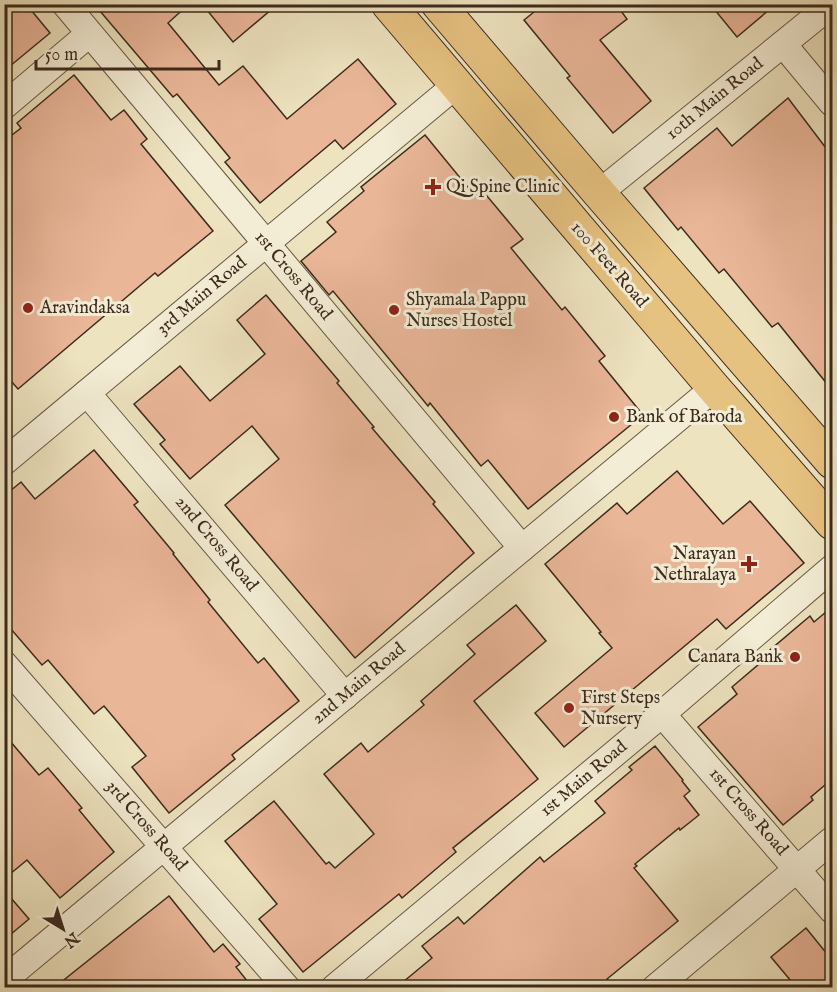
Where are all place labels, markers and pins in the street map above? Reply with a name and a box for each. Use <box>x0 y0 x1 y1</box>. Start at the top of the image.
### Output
place label: Qi Spine Clinic <box>446 176 560 199</box>
marker: Qi Spine Clinic <box>424 178 442 196</box>
place label: Shyamala Pappu Nurses Hostel <box>406 289 526 333</box>
place label: Aravindaksa <box>39 297 130 320</box>
marker: Aravindaksa <box>21 301 35 315</box>
marker: Shyamala Pappu Nurses Hostel <box>387 303 401 317</box>
place label: Bank of Baroda <box>626 406 743 429</box>
marker: Bank of Baroda <box>607 410 621 424</box>
place label: Narayan Nethralaya <box>653 543 736 587</box>
marker: Narayan Nethralaya <box>740 555 758 573</box>
place label: Canara Bank <box>688 646 783 669</box>
marker: Canara Bank <box>788 650 802 664</box>
place label: First Steps Nursery <box>581 687 660 731</box>
marker: First Steps Nursery <box>562 701 576 715</box>

